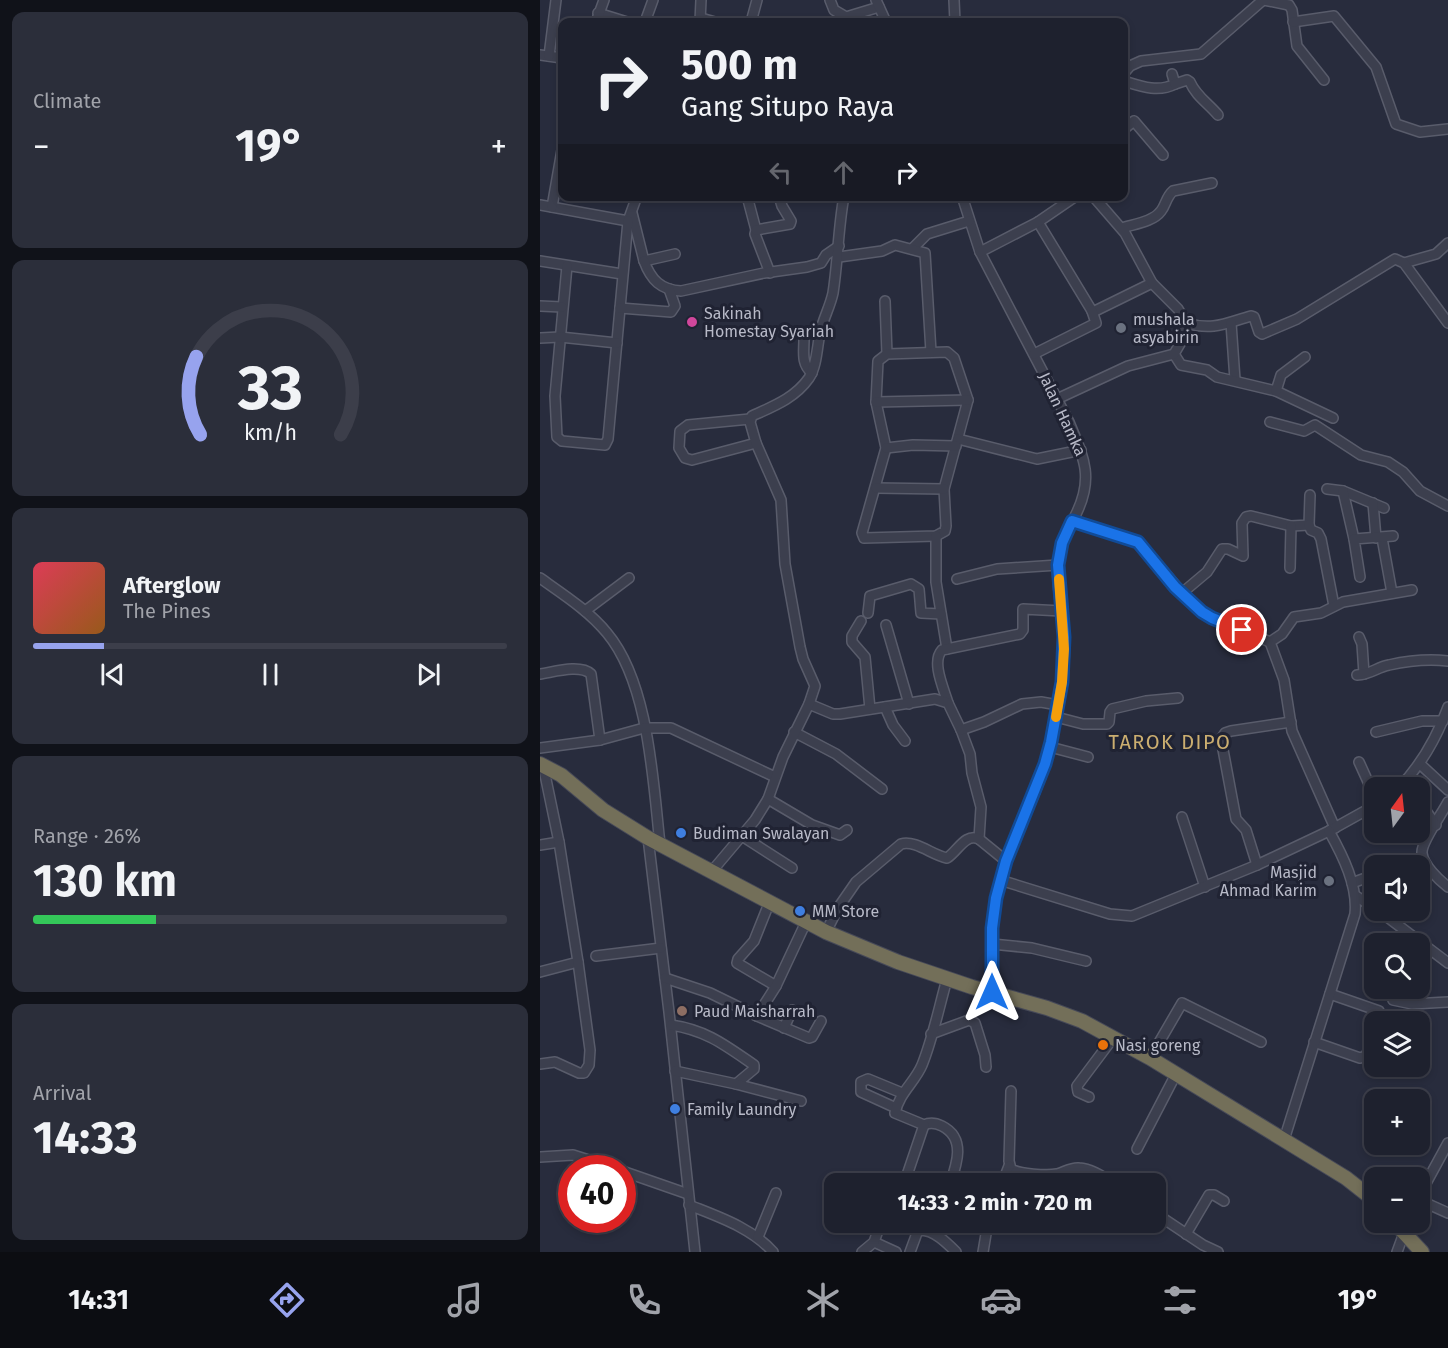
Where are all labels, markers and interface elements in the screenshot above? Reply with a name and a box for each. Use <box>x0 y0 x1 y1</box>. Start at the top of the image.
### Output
text: 500 m <box>681 40 798 90</box>
icon: right <box>582 42 660 120</box>
text: Climate <box>33 89 101 113</box>
text: Gang Situpo Raya <box>681 91 894 123</box>
text: 19° <box>235 119 305 173</box>
text: − <box>33 127 50 167</box>
text: + <box>491 127 507 167</box>
icon: left <box>764 156 797 189</box>
icon: ahead <box>827 156 860 189</box>
icon: right <box>890 156 923 189</box>
place label: Sakinah Homestay Syariah <box>704 304 834 341</box>
place label: mushala asyabirin <box>1133 310 1199 347</box>
marker: Sakinah Homestay Syariah <box>685 315 699 329</box>
marker: mushala asyabirin <box>1114 321 1128 335</box>
text: 33 <box>237 351 302 426</box>
street label: Jalan Hamka <box>1035 369 1090 459</box>
text: km/h <box>243 420 297 446</box>
text: Afterglow <box>123 572 220 599</box>
text: The Pines <box>123 599 210 623</box>
pin <box>1216 604 1267 655</box>
icon: arrive <box>1225 613 1258 646</box>
icon: previous <box>96 658 129 691</box>
icon: pause <box>254 658 287 691</box>
icon: next <box>412 658 445 691</box>
district label: TAROK DIPO <box>1109 730 1231 754</box>
north arrow <box>1364 777 1430 843</box>
map controls <box>1364 777 1430 1233</box>
text: Range · 26% <box>33 824 141 848</box>
place label: Budiman Swalayan <box>693 824 829 843</box>
marker: Budiman Swalayan <box>674 826 688 840</box>
text: 130 km <box>33 854 177 908</box>
button: sound <box>1364 855 1430 921</box>
place label: Masjid Ahmad Karim <box>1220 863 1317 900</box>
marker: Masjid Ahmad Karim <box>1322 874 1336 888</box>
place label: MM Store <box>812 902 879 921</box>
marker: MM Store <box>793 904 807 918</box>
button: search <box>1364 933 1430 999</box>
position arrow <box>960 960 1024 1024</box>
place label: Paud Maisharrah <box>694 1002 815 1021</box>
marker: Paud Maisharrah <box>675 1004 689 1018</box>
button: layers <box>1364 1011 1430 1077</box>
place label: Nasi goreng <box>1115 1036 1201 1055</box>
marker: Nasi goreng <box>1096 1038 1110 1052</box>
text: Arrival <box>33 1081 92 1105</box>
button: + <box>1364 1089 1430 1155</box>
place label: Family Laundry <box>687 1100 796 1119</box>
marker: Family Laundry <box>668 1102 682 1116</box>
text: 14:33 <box>33 1111 138 1165</box>
speed limit sign: 40 <box>558 1155 636 1233</box>
button: − <box>1364 1167 1430 1233</box>
text: 14:33 · 2 min · 720 m <box>898 1189 1092 1216</box>
icon: directions <box>266 1279 308 1321</box>
icon: music <box>444 1279 486 1321</box>
icon: phone <box>623 1279 665 1321</box>
icon: climate <box>802 1279 844 1321</box>
icon: car <box>980 1279 1022 1321</box>
icon: filters <box>1159 1279 1201 1321</box>
text: 14:31 <box>68 1284 129 1316</box>
text: 19° <box>1338 1284 1380 1316</box>

